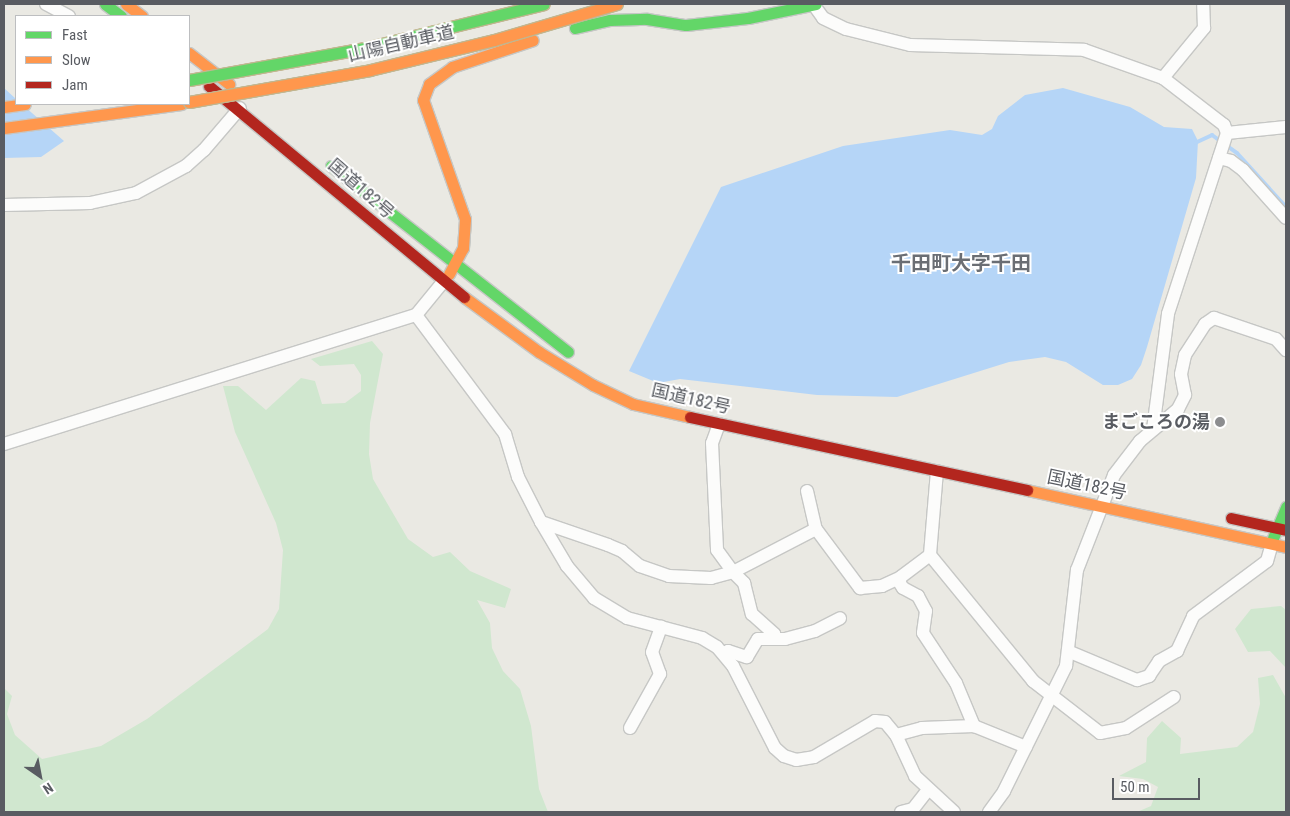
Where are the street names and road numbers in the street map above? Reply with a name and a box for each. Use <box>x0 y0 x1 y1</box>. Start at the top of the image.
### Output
street label: 山陽自動車道 <box>346 21 456 67</box>
street label: 国道182号 <box>323 154 399 224</box>
street label: 国道182号 <box>649 379 733 419</box>
street label: 国道182号 <box>1045 466 1129 504</box>

